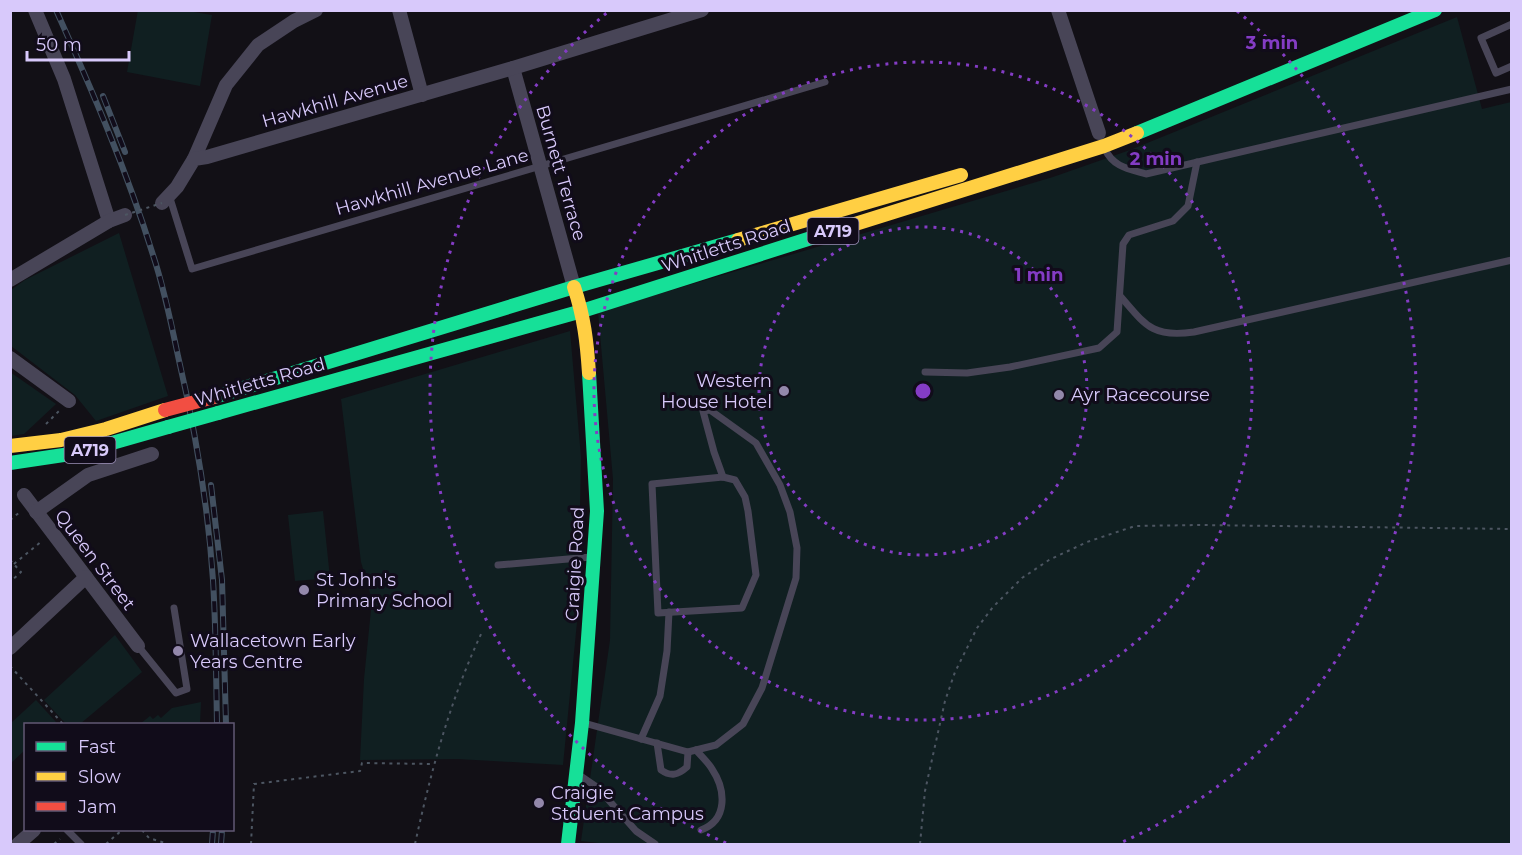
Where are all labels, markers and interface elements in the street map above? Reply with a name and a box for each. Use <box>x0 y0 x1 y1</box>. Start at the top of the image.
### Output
scale bar <box>27 24 129 62</box>
text: 3 min <box>1245 32 1298 54</box>
text: 50 m <box>36 34 82 56</box>
street label: Hawkhill Avenue <box>259 70 411 132</box>
street label: Burnett Terrace <box>531 103 591 243</box>
street label: Hawkhill Avenue Lane <box>333 144 531 220</box>
text: 2 min <box>1130 148 1182 170</box>
street label: Whitletts Road <box>659 215 793 277</box>
road number: A719 <box>808 218 858 244</box>
text: 1 min <box>1015 264 1063 286</box>
street label: Whitletts Road <box>192 353 328 411</box>
place label: Western House Hotel <box>661 370 772 413</box>
centre of rings <box>913 381 933 401</box>
marker: Western House Hotel <box>777 384 791 398</box>
place label: Ayr Racecourse <box>1071 384 1210 406</box>
marker: Ayr Racecourse <box>1052 388 1066 402</box>
road number: A719 <box>64 437 116 463</box>
street label: Queen Street <box>50 505 140 615</box>
street label: Craigie Road <box>561 506 589 622</box>
place label: St John's Primary School <box>316 569 452 612</box>
marker: St John's Primary School <box>297 583 311 597</box>
place label: Wallacetown Early Years Centre <box>190 630 356 673</box>
marker: Wallacetown Early Years Centre <box>171 644 185 658</box>
legend <box>24 723 234 831</box>
text: Fast <box>78 736 116 758</box>
text: Slow <box>78 766 121 788</box>
place label: Craigie Stduent Campus <box>551 782 704 825</box>
text: Jam <box>77 796 117 818</box>
marker: Craigie Stduent Campus <box>532 796 546 810</box>

